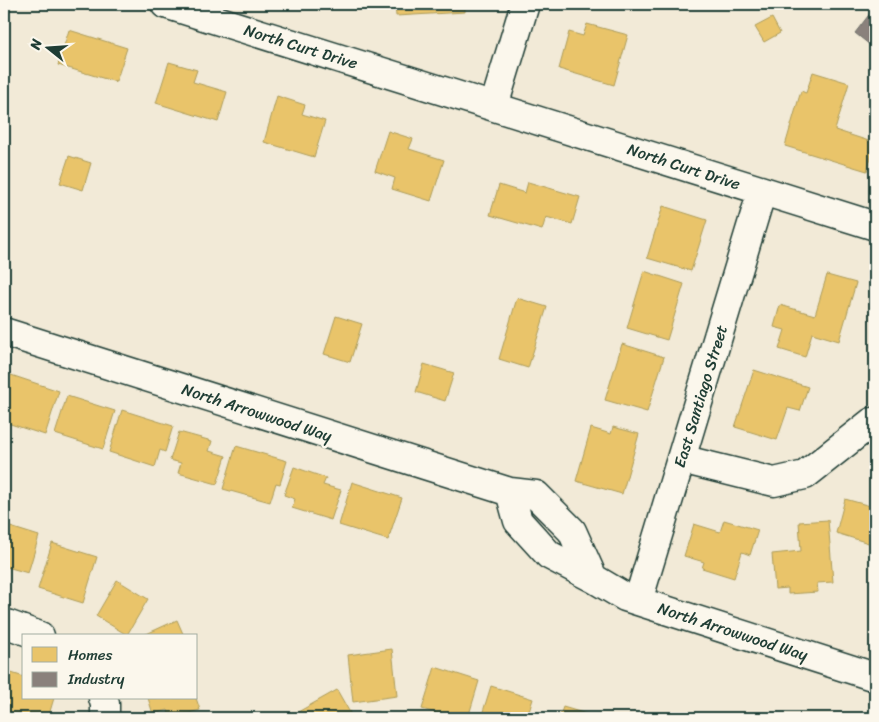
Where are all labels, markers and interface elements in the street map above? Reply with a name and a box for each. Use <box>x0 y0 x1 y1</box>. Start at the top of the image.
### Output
street label: North Curt Drive <box>240 15 361 78</box>
north arrow <box>22 22 72 72</box>
text: N <box>22 36 50 54</box>
street label: North Curt Drive <box>623 134 744 198</box>
street label: East Santiago Street <box>665 321 736 471</box>
street label: North Arrowwood Way <box>178 375 336 451</box>
street label: North Arrowwood Way <box>654 594 812 670</box>
legend <box>22 634 198 700</box>
text: Homes <box>68 642 112 668</box>
text: Industry <box>67 666 125 692</box>

